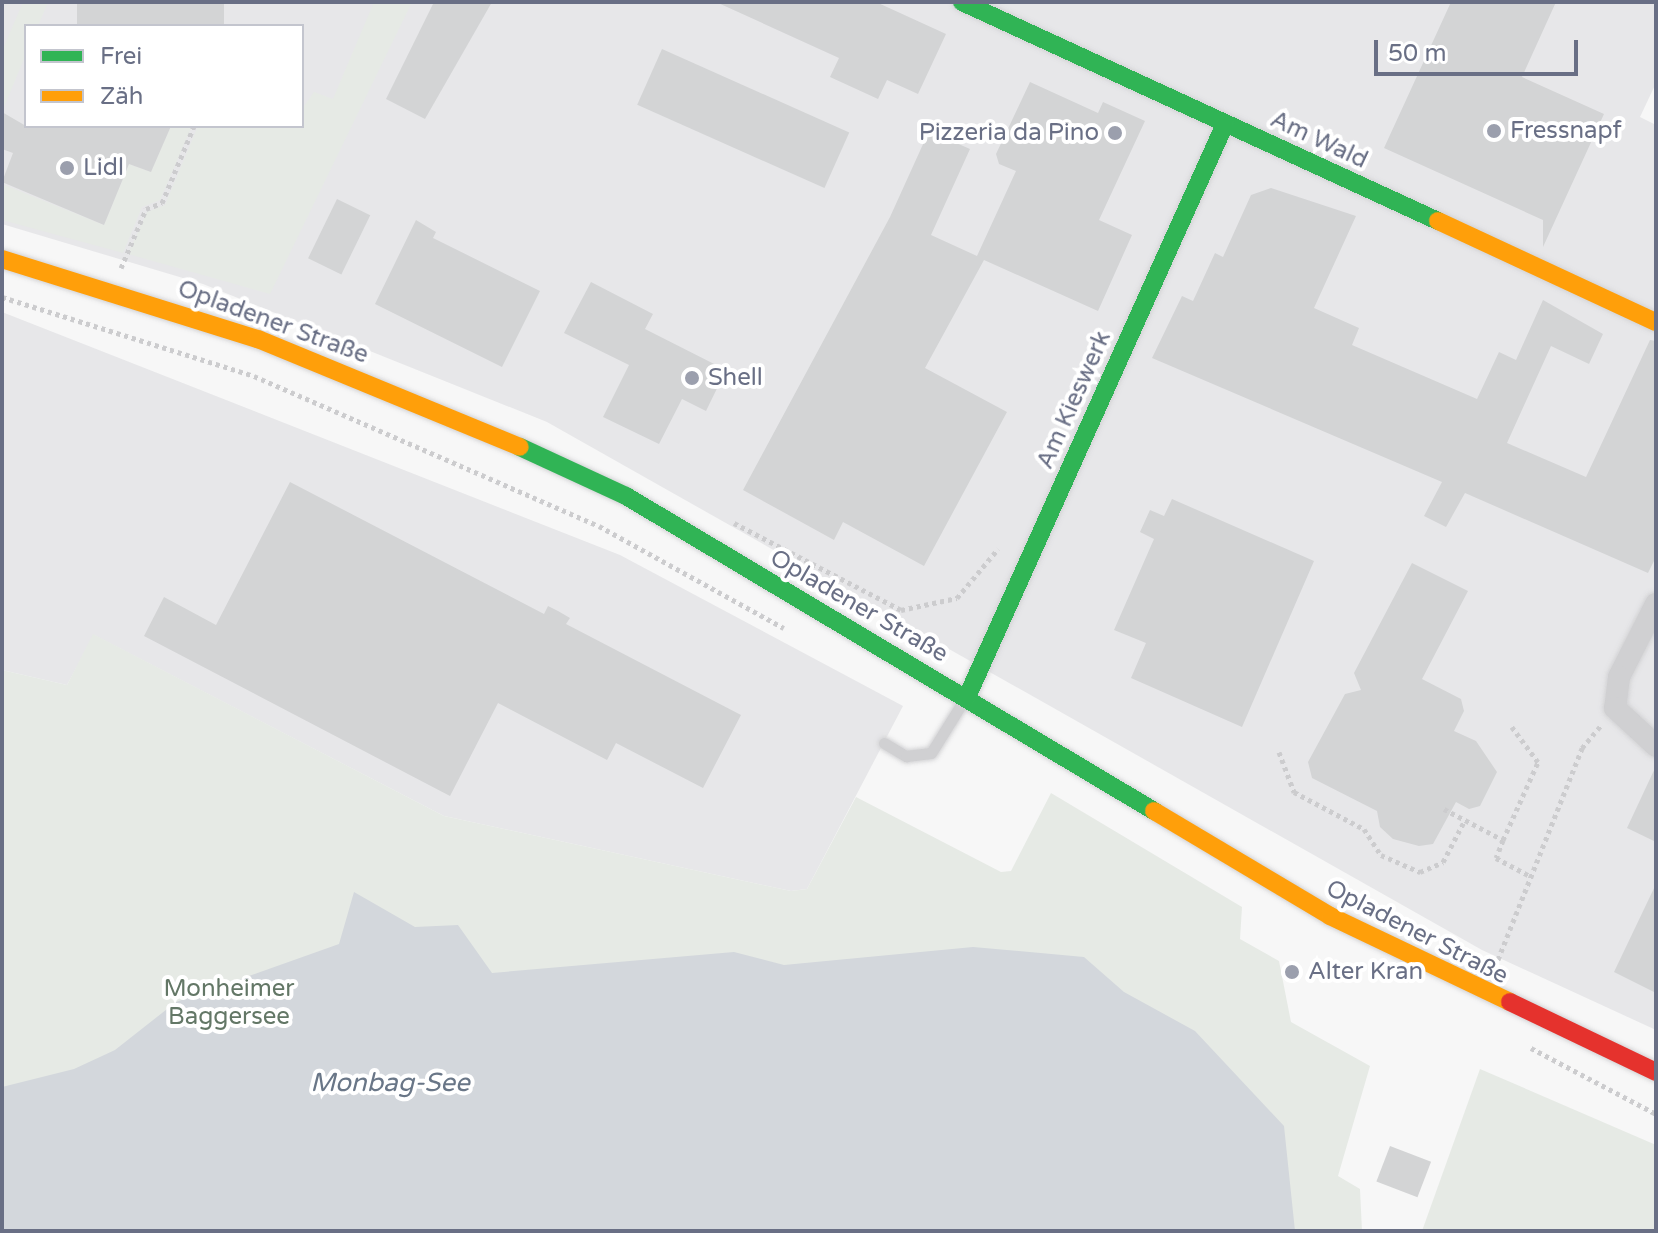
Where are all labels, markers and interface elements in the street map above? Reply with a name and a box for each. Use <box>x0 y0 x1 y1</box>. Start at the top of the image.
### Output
legend <box>24 24 304 128</box>
scale bar <box>1378 24 1582 74</box>
text: 50 m <box>1388 39 1446 68</box>
text: Frei <box>100 42 142 71</box>
text: Zäh <box>100 82 143 111</box>
street label: Am Wald <box>1266 105 1372 175</box>
place label: Fressnapf <box>1510 117 1622 145</box>
place label: Pizzeria da Pino <box>919 119 1099 147</box>
marker: Fressnapf <box>1485 122 1503 140</box>
marker: Pizzeria da Pino <box>1106 124 1124 142</box>
place label: Lidl <box>83 154 124 182</box>
marker: Lidl <box>58 159 76 177</box>
street label: Opladener Straße <box>174 274 372 370</box>
street label: Am Kieswerk <box>1031 327 1117 473</box>
place label: Shell <box>708 364 763 392</box>
marker: Shell <box>683 369 701 387</box>
street label: Opladener Straße <box>765 543 953 669</box>
street label: Opladener Straße <box>1321 874 1513 990</box>
place label: Alter Kran <box>1308 958 1423 986</box>
marker: Alter Kran <box>1283 963 1301 981</box>
park label: Monheimer Baggersee <box>163 975 295 1031</box>
water label: Monbag-See <box>310 1067 470 1099</box>

